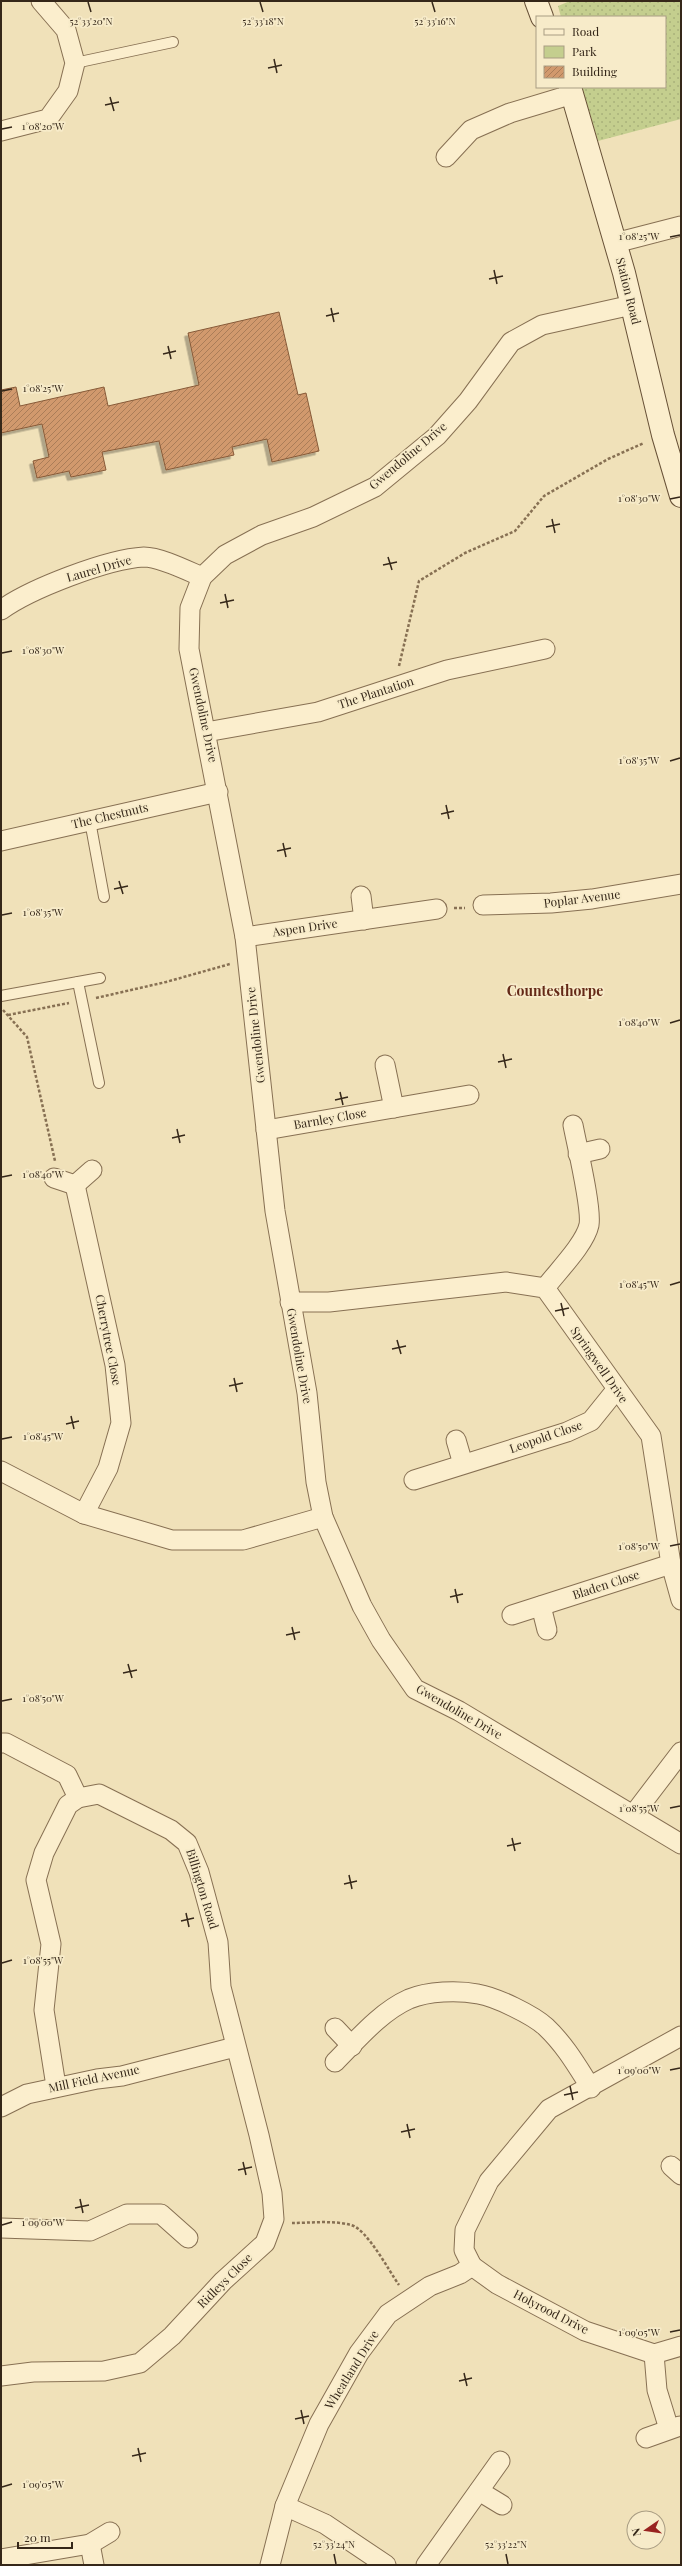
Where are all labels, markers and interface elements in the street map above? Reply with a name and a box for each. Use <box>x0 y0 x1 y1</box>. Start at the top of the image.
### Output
text: 52°33'20"N <box>69 14 113 28</box>
text: 52°33'18"N <box>242 14 284 28</box>
text: 52°33'16"N <box>414 14 456 28</box>
legend <box>536 16 666 88</box>
text: Road <box>572 23 599 39</box>
text: Park <box>572 43 597 59</box>
text: Building <box>572 63 618 79</box>
text: 1°08'20"W <box>22 119 65 133</box>
text: 1°08'25"W <box>619 229 660 243</box>
street label: Station Road <box>613 256 645 326</box>
text: 1°08'25"W <box>23 381 64 395</box>
street label: Gwendoline Drive <box>365 418 450 492</box>
text: 1°08'30"W <box>618 491 661 505</box>
street label: Laurel Drive <box>64 551 133 585</box>
text: 1°08'30"W <box>22 643 65 657</box>
street label: Gwendoline Drive <box>186 666 222 764</box>
street label: The Plantation <box>336 672 416 712</box>
text: 1°08'35"W <box>619 753 660 767</box>
street label: The Chestnuts <box>70 798 150 832</box>
street label: Poplar Avenue <box>543 885 621 911</box>
text: 1°08'35"W <box>23 905 64 919</box>
street label: Aspen Drive <box>270 915 338 940</box>
district label: Countesthorpe <box>507 981 603 1000</box>
street label: Gwendoline Drive <box>242 986 268 1084</box>
text: 1°08'40"W <box>618 1015 661 1029</box>
street label: Barnley Close <box>292 1104 367 1132</box>
text: 1°08'40"W <box>22 1167 65 1181</box>
text: 1°08'45"W <box>619 1277 660 1291</box>
street label: Cherrytree Close <box>92 1293 126 1387</box>
street label: Gwendoline Drive <box>284 1307 316 1405</box>
street label: Springwell Drive <box>567 1323 632 1406</box>
street label: Leopold Close <box>507 1416 584 1456</box>
text: 1°08'45"W <box>23 1429 64 1443</box>
text: 1°08'50"W <box>618 1539 661 1553</box>
street label: Bladen Close <box>570 1566 641 1602</box>
street label: Gwendoline Drive <box>414 1680 505 1742</box>
text: 1°08'50"W <box>22 1691 65 1705</box>
text: 1°08'55"W <box>619 1801 660 1815</box>
street label: Billington Road <box>183 1847 223 1931</box>
text: 1°08'55"W <box>23 1953 64 1967</box>
street label: Mill Field Avenue <box>47 2061 141 2095</box>
text: 1°09'00"W <box>617 2063 661 2077</box>
text: 1°09'00"W <box>21 2215 65 2229</box>
street label: Ridleys Close <box>193 2249 255 2311</box>
street label: Holyrood Drive <box>511 2285 592 2337</box>
text: 1°09'05"W <box>618 2325 661 2339</box>
street label: Wheatland Drive <box>320 2327 382 2413</box>
text: 1°09'05"W <box>22 2477 65 2491</box>
north arrow <box>626 2510 666 2550</box>
scale bar <box>18 2524 72 2550</box>
text: N <box>628 2527 644 2538</box>
text: 20 m <box>24 2529 51 2545</box>
text: 52°33'24"N <box>313 2537 355 2551</box>
text: 52°33'22"N <box>485 2537 527 2551</box>

